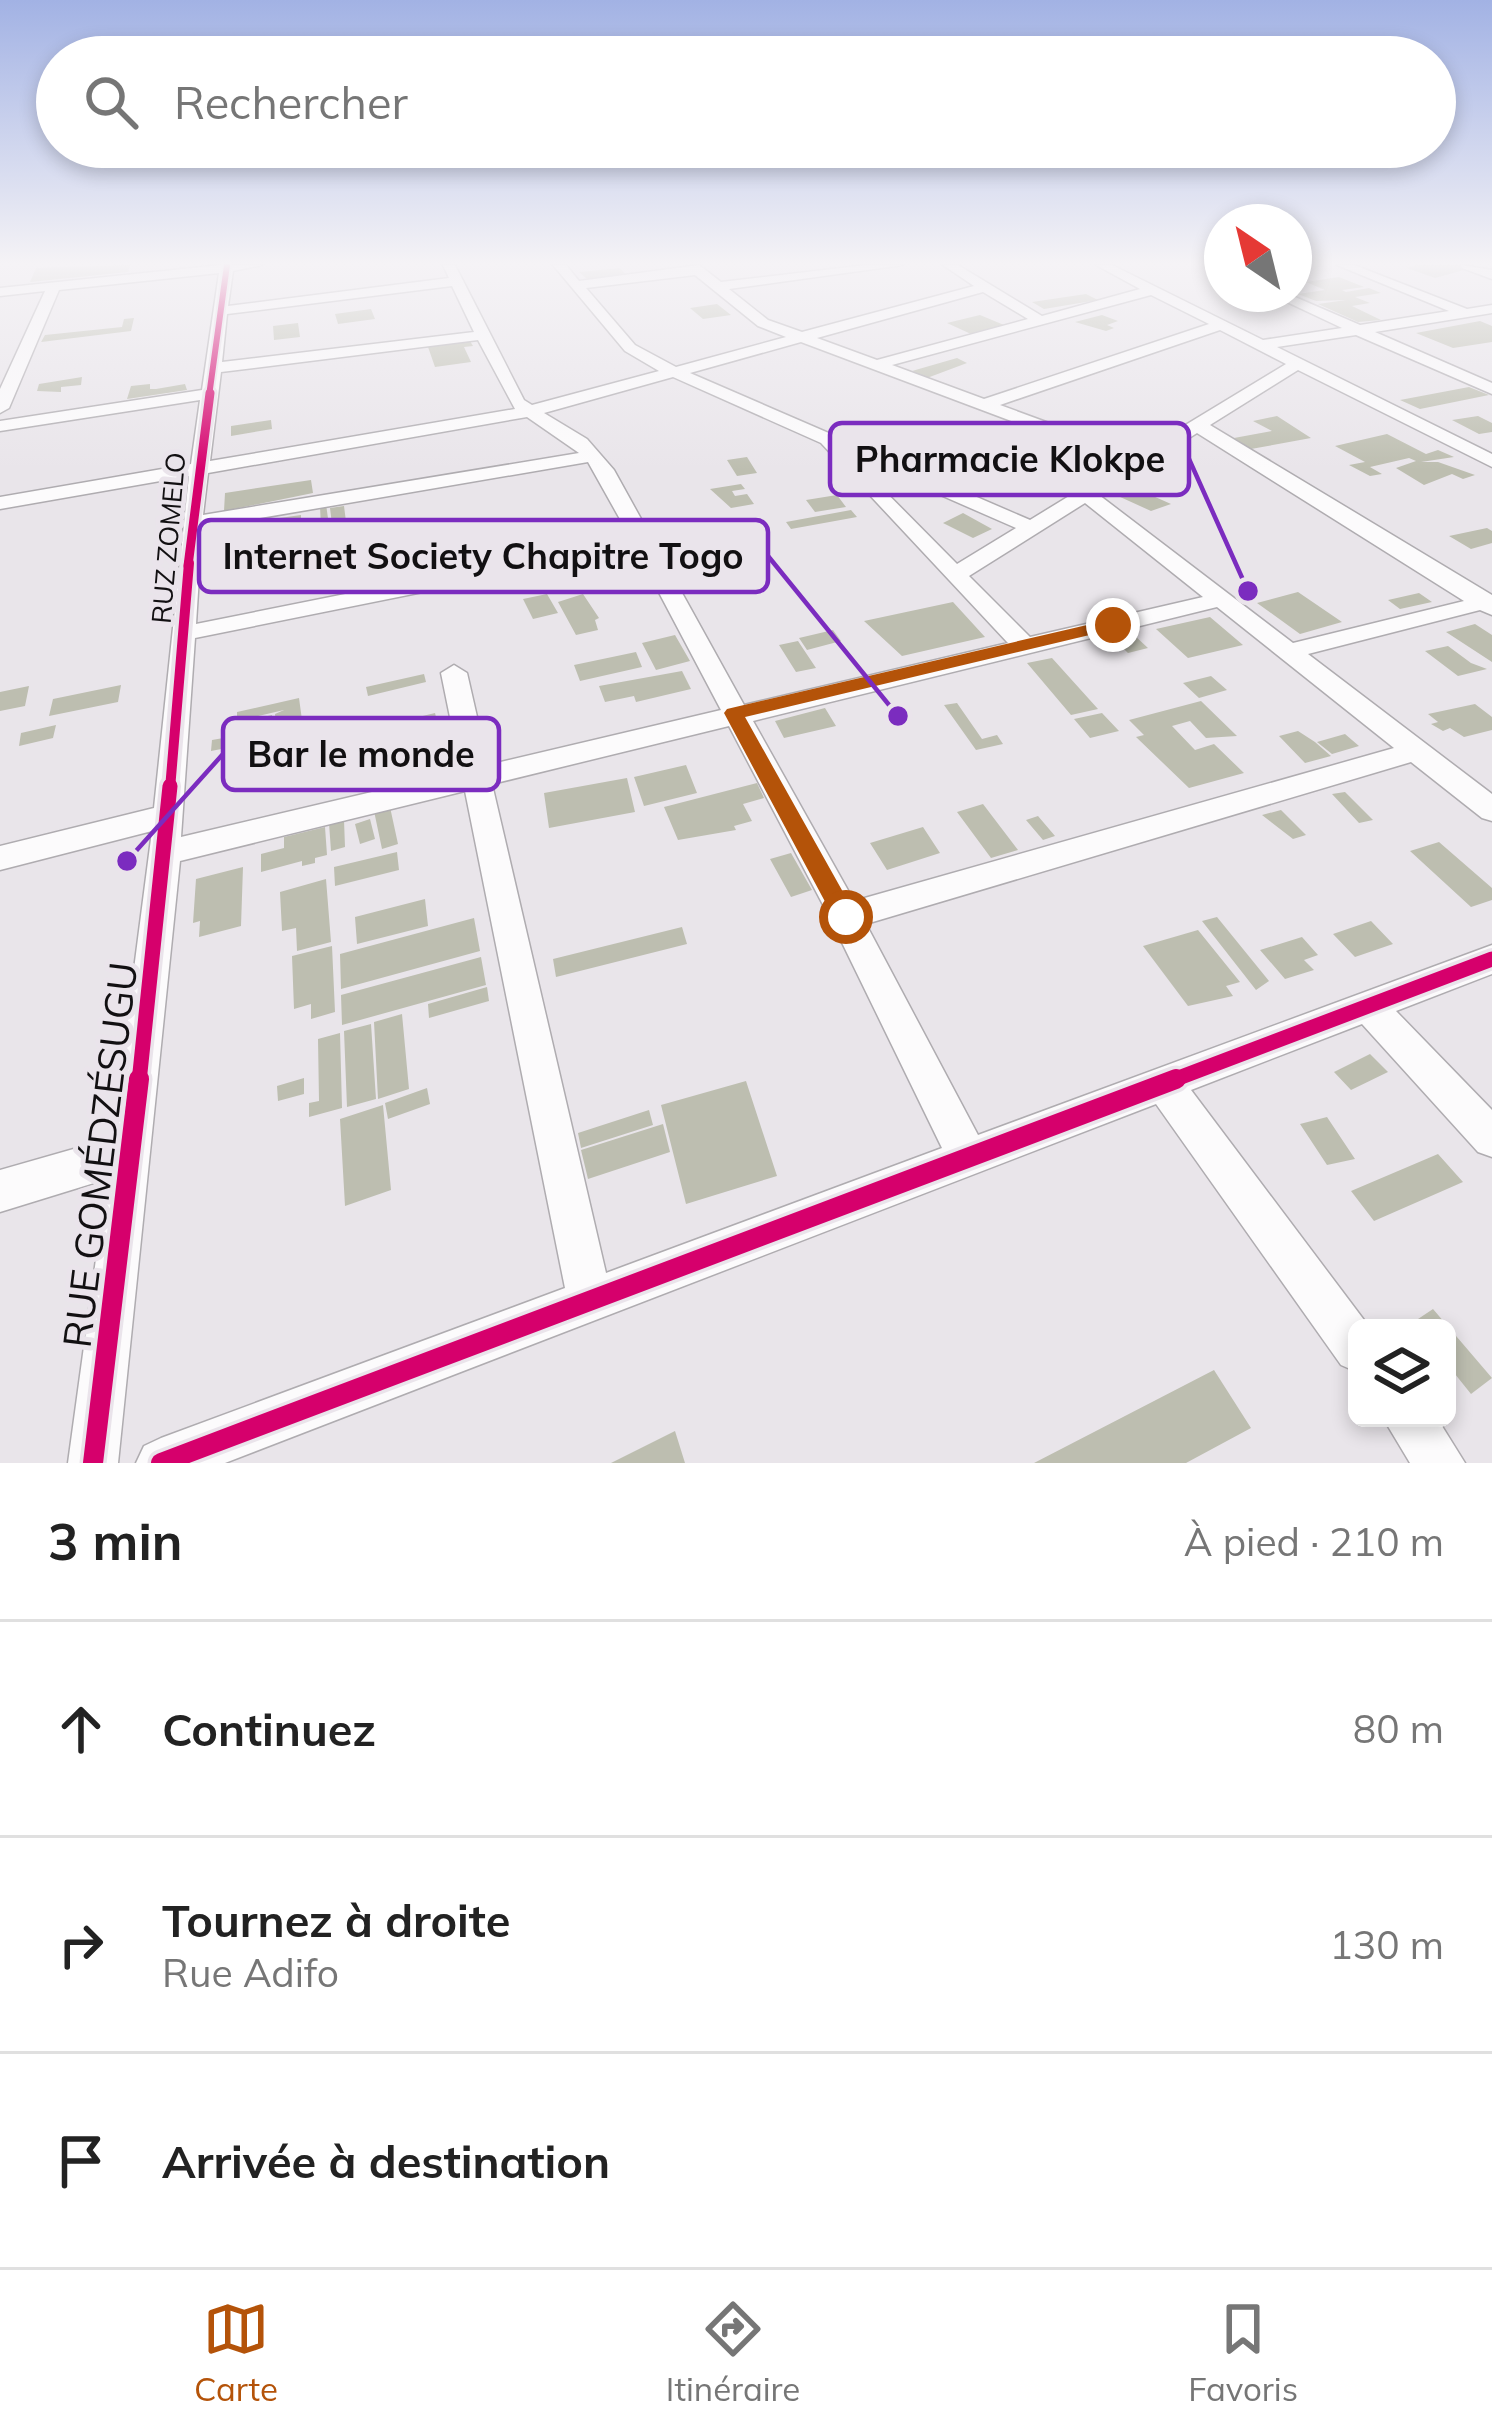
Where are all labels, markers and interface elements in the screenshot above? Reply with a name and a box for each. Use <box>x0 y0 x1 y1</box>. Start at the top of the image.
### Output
search box <box>36 36 1456 168</box>
icon: search <box>78 69 144 135</box>
text: Rechercher <box>174 74 408 130</box>
north arrow <box>1204 204 1312 312</box>
callout: Pharmacie Klokpe <box>830 423 1189 495</box>
text: Pharmacie Klokpe <box>855 436 1165 481</box>
street label: RUZ ZOMELO <box>144 451 192 625</box>
callout: Internet Society Chapitre Togo <box>199 520 768 592</box>
text: Internet Society Chapitre Togo <box>222 533 744 578</box>
route end <box>1086 598 1140 652</box>
callout: Bar le monde <box>223 718 499 790</box>
text: Bar le monde <box>247 731 475 776</box>
route start <box>819 890 873 944</box>
street label: RUE GOMÉDZÉSUGU <box>52 960 147 1350</box>
map controls <box>1348 1319 1456 1427</box>
button: layers <box>1348 1319 1456 1427</box>
text: 3 min <box>48 1509 183 1573</box>
text: À pied · 210 m <box>1184 1517 1444 1566</box>
icon: ahead <box>48 1696 114 1762</box>
text: Continuez <box>162 1701 376 1757</box>
text: 80 m <box>1353 1704 1444 1753</box>
text: Tournez à droite <box>162 1892 510 1948</box>
icon: right <box>48 1912 114 1978</box>
text: 130 m <box>1329 1920 1444 1969</box>
text: Rue Adifo <box>162 1948 339 1997</box>
icon: arrive <box>48 2128 114 2194</box>
text: Arrivée à destination <box>162 2133 610 2189</box>
tab: Carte <box>194 2296 278 2409</box>
tab: Itinéraire <box>666 2296 800 2409</box>
tab: Favoris <box>1188 2296 1298 2409</box>

